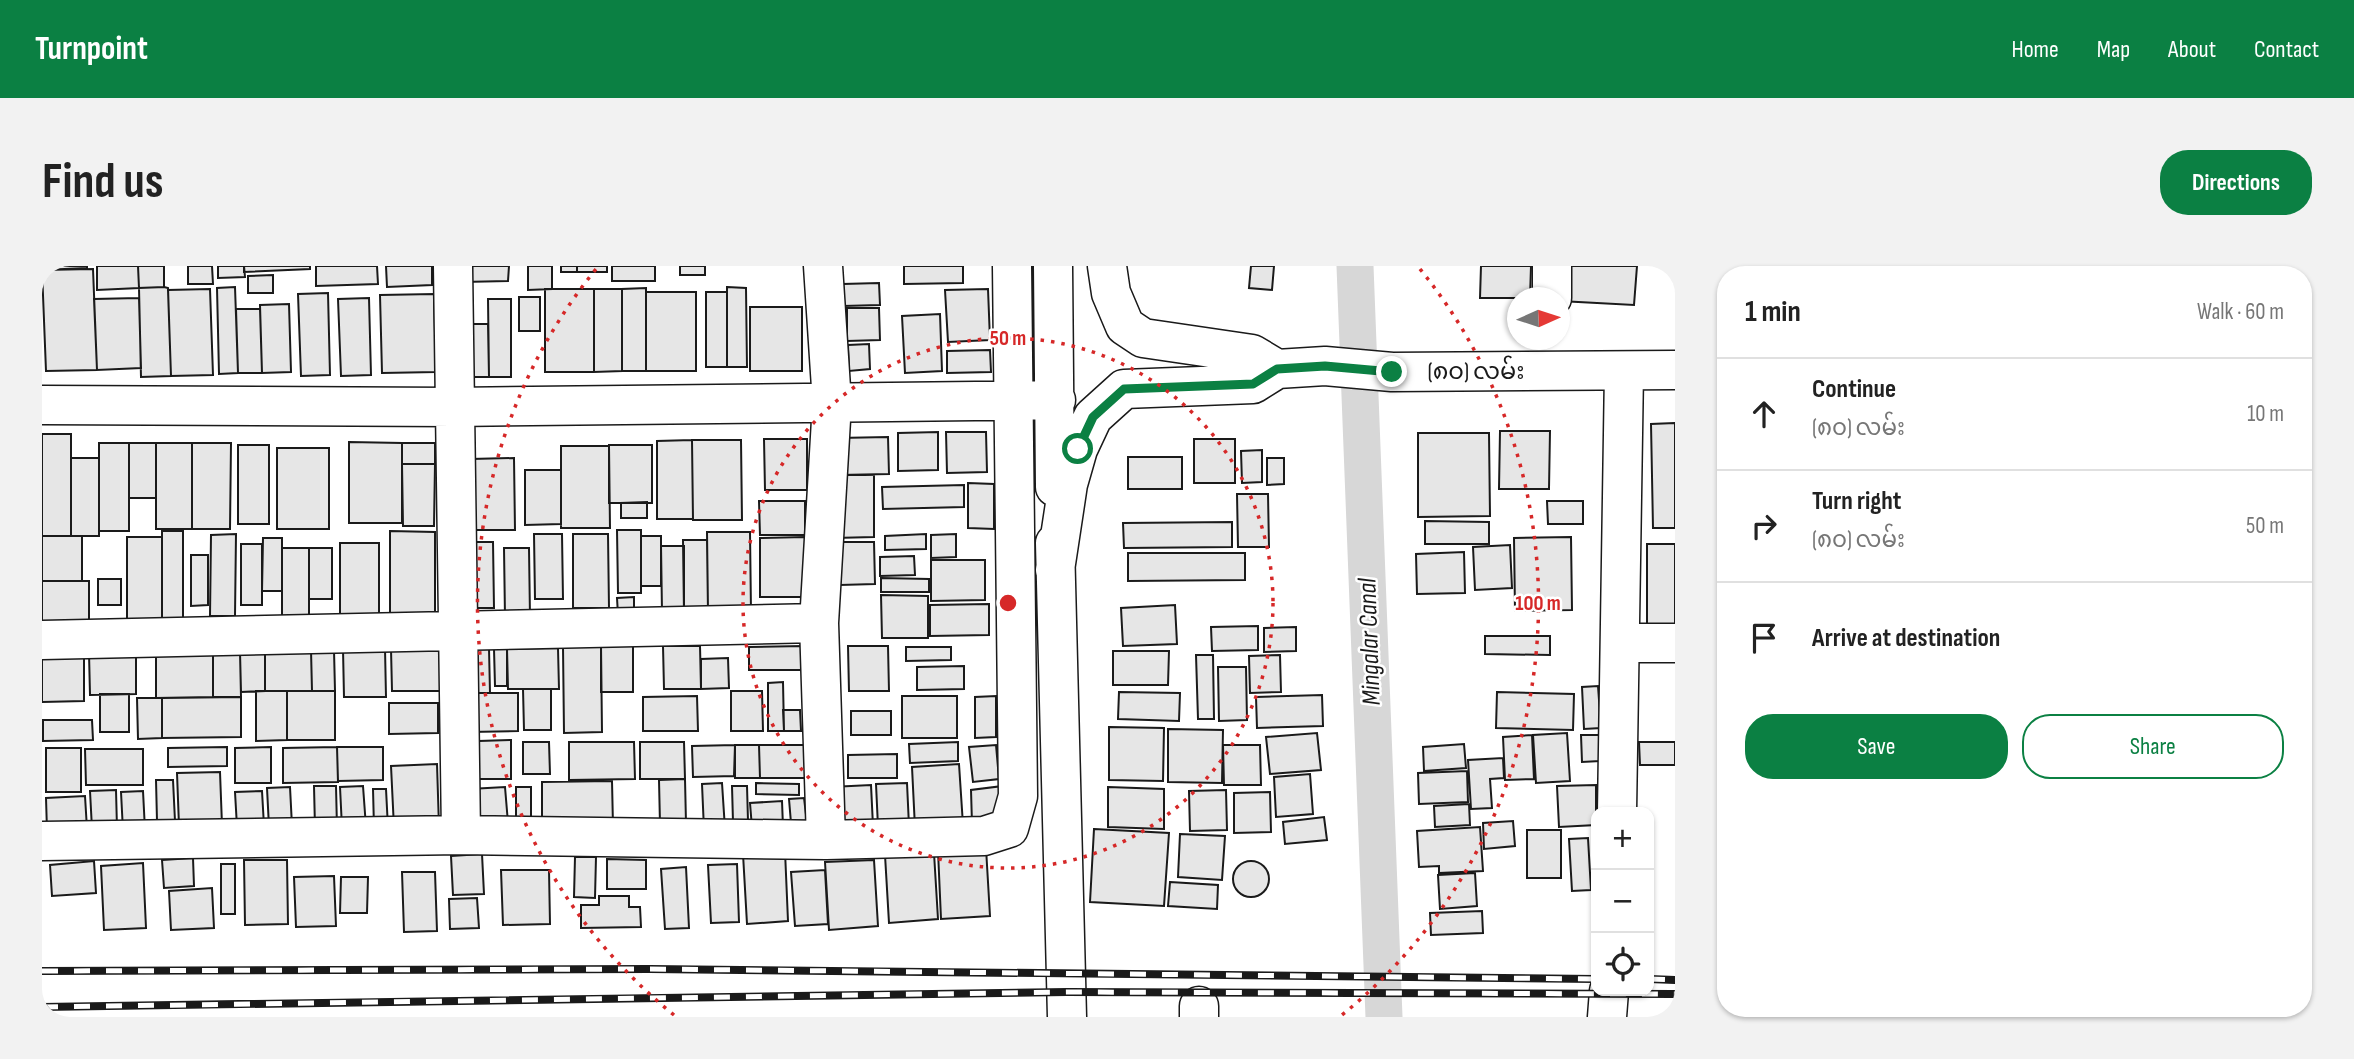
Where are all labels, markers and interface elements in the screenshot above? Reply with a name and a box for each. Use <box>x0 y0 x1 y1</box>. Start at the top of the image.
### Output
text: Turnpoint <box>35 29 148 69</box>
text: Home <box>2011 35 2059 64</box>
text: Map <box>2097 35 2130 64</box>
text: About <box>2168 35 2216 64</box>
text: Contact <box>2254 35 2319 64</box>
button: Directions <box>2160 150 2312 215</box>
text: Find us <box>42 153 164 212</box>
north arrow <box>1507 287 1570 350</box>
text: 1 min <box>1745 294 1801 330</box>
text: Walk · 60 m <box>2197 298 2284 326</box>
text: 50 m <box>990 326 1026 351</box>
street label: (၈၀) လမ်း <box>1427 355 1525 386</box>
route end <box>1376 356 1407 387</box>
text: Continue <box>1812 374 1896 405</box>
icon: ahead <box>1745 395 1783 433</box>
text: 10 m <box>2247 400 2284 428</box>
text: (၈၀) လမ်း <box>1812 414 1905 442</box>
route start <box>1062 433 1093 464</box>
text: Turn right <box>1812 486 1901 517</box>
icon: right <box>1745 507 1783 545</box>
text: 50 m <box>2246 512 2284 540</box>
text: (၈၀) လမ်း <box>1812 526 1905 554</box>
water label: Mingalar Canal <box>1352 577 1388 706</box>
centre of rings <box>996 591 1020 615</box>
text: 100 m <box>1515 591 1561 616</box>
icon: arrive <box>1745 619 1783 657</box>
text: Arrive at destination <box>1812 623 2000 654</box>
button: Save <box>1745 714 2008 779</box>
button: Share <box>2022 714 2284 779</box>
map controls <box>1591 807 1654 996</box>
button: + <box>1591 807 1654 870</box>
button: − <box>1591 870 1654 933</box>
button: locate <box>1591 933 1654 996</box>

